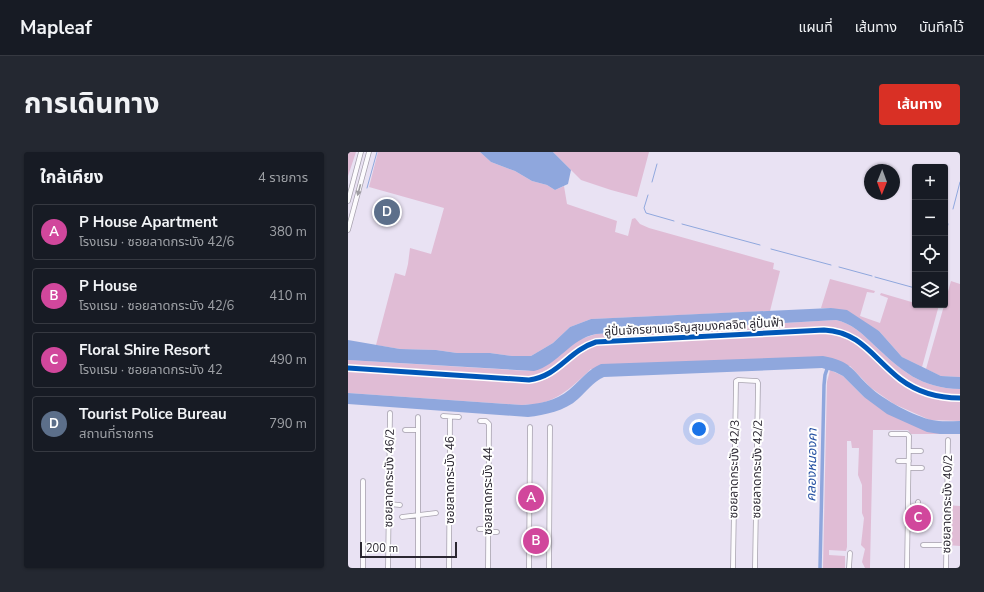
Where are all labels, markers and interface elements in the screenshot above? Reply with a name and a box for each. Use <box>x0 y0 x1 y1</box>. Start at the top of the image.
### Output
text: Mapleaf <box>20 15 92 41</box>
text: แผนที่ <box>799 18 833 37</box>
text: เส้นทาง <box>855 18 897 37</box>
text: บันทึกไว้ <box>919 18 964 37</box>
button: เส้นทาง <box>879 84 960 125</box>
text: การเดินทาง <box>24 85 159 123</box>
north arrow <box>864 164 900 200</box>
map controls <box>912 164 948 308</box>
button: + <box>912 164 948 200</box>
text: ใกล้เคียง <box>40 166 103 189</box>
text: 4 รายการ <box>258 169 308 187</box>
one-way arrow <box>356 184 362 196</box>
pin: D <box>374 197 400 227</box>
button: − <box>912 200 948 236</box>
text: P House Apartment <box>79 212 218 232</box>
text: A <box>49 223 59 241</box>
text: 380 m <box>269 223 307 241</box>
text: โรงแรม · ซอยลาดกระบัง 42/6 <box>79 233 234 251</box>
button: locate <box>912 236 948 272</box>
button: layers <box>912 272 948 308</box>
text: P House <box>79 276 137 296</box>
text: B <box>50 287 58 305</box>
text: 410 m <box>269 287 307 305</box>
text: โรงแรม · ซอยลาดกระบัง 42/6 <box>79 297 234 315</box>
street label: ลู่ปั่นจักรยานเจริญสุขมงคลจิต ลู่ปั่นฟ้า <box>604 314 784 340</box>
text: Floral Shire Resort <box>79 340 210 360</box>
text: C <box>50 351 58 369</box>
text: 490 m <box>269 351 307 369</box>
text: โรงแรม · ซอยลาดกระบัง 42 <box>79 361 223 379</box>
text: Tourist Police Bureau <box>79 404 227 424</box>
text: D <box>49 415 59 433</box>
text: 790 m <box>269 415 307 433</box>
your location <box>689 419 709 439</box>
street label: ซอยลาดกระบัง 42/3 <box>725 420 743 518</box>
street label: ซอยลาดกระบัง 42/2 <box>748 420 766 518</box>
text: สถานที่ราชการ <box>79 425 154 443</box>
water label: คลองหนองคา <box>802 428 822 502</box>
street label: ซอยลาดกระบัง 46/2 <box>380 429 398 527</box>
street label: ซอยลาดกระบัง 46 <box>442 436 458 524</box>
street label: ซอยลาดกระบัง 44 <box>480 447 496 535</box>
street label: ซอยลาดกระบัง 40/2 <box>938 455 956 553</box>
pin: A <box>518 483 544 513</box>
pin: C <box>905 503 931 533</box>
pin: B <box>523 526 549 556</box>
scale bar <box>360 540 457 559</box>
text: 200 m <box>366 541 398 556</box>

